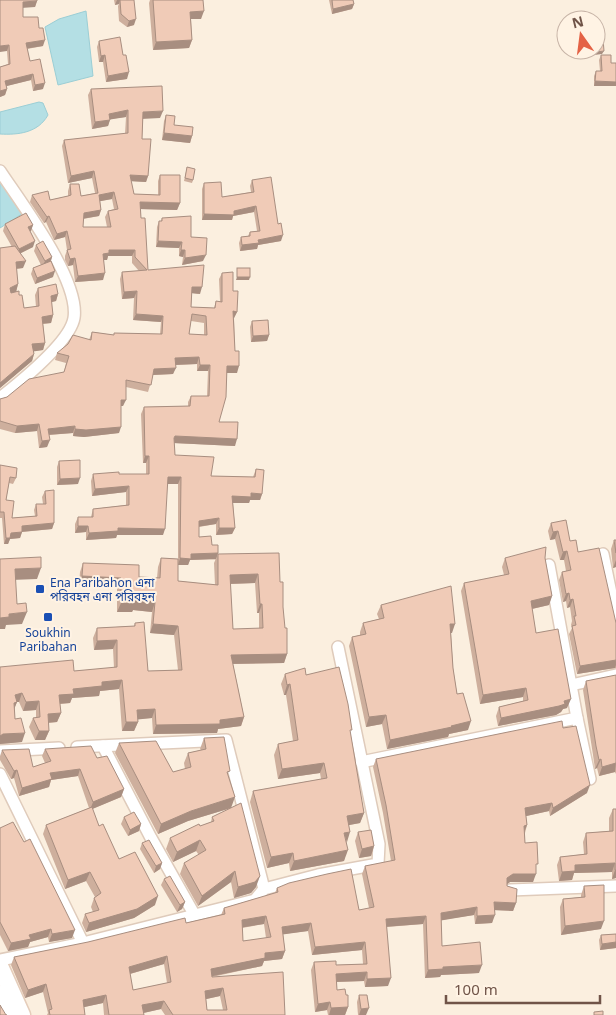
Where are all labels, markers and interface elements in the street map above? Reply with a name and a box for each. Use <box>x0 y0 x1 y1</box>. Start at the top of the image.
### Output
north arrow <box>556 10 606 60</box>
text: N <box>570 11 586 32</box>
place label: Ena Paribahon এনা পরিবহন এনা পরিবহন <box>50 574 156 605</box>
marker: Ena Paribahon এনা পরিবহন এনা পরিবহন <box>34 583 46 595</box>
marker: Soukhin Paribahan <box>42 611 54 623</box>
place label: Soukhin Paribahan <box>19 624 77 655</box>
scale bar <box>446 972 600 1004</box>
text: 100 m <box>454 979 498 999</box>

